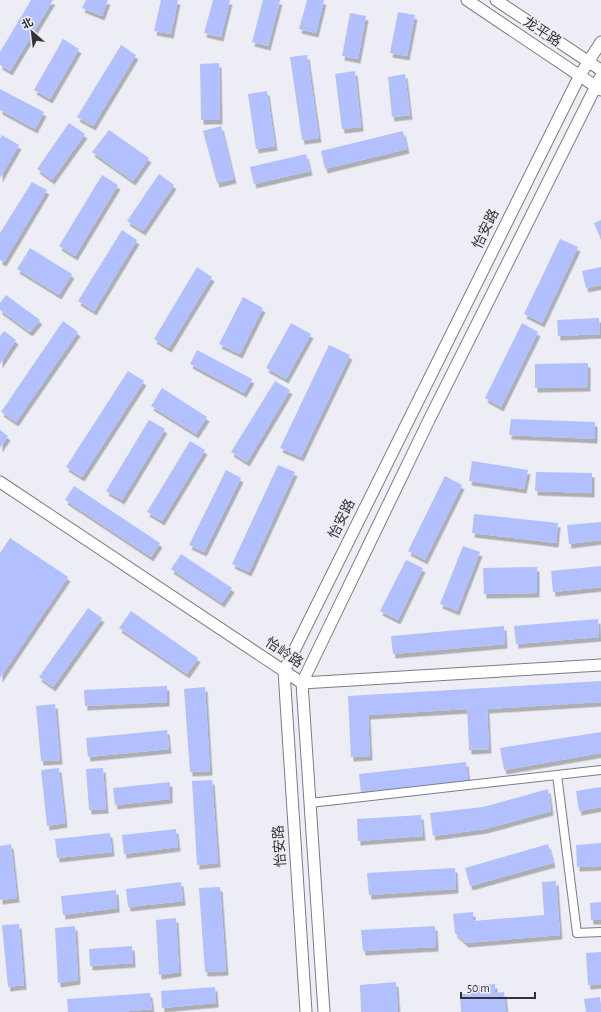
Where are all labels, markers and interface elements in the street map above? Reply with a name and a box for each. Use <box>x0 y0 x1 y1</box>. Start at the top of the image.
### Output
north arrow <box>12 12 52 52</box>
street label: 龙平路 <box>521 13 565 49</box>
text: 北 <box>20 16 35 31</box>
street label: 怡安路 <box>469 206 501 251</box>
street label: 怡安路 <box>325 496 357 541</box>
street label: 怡岭路 <box>263 634 306 671</box>
street label: 怡安路 <box>270 825 288 868</box>
scale bar <box>461 974 535 1000</box>
text: 50 m <box>467 982 490 994</box>

